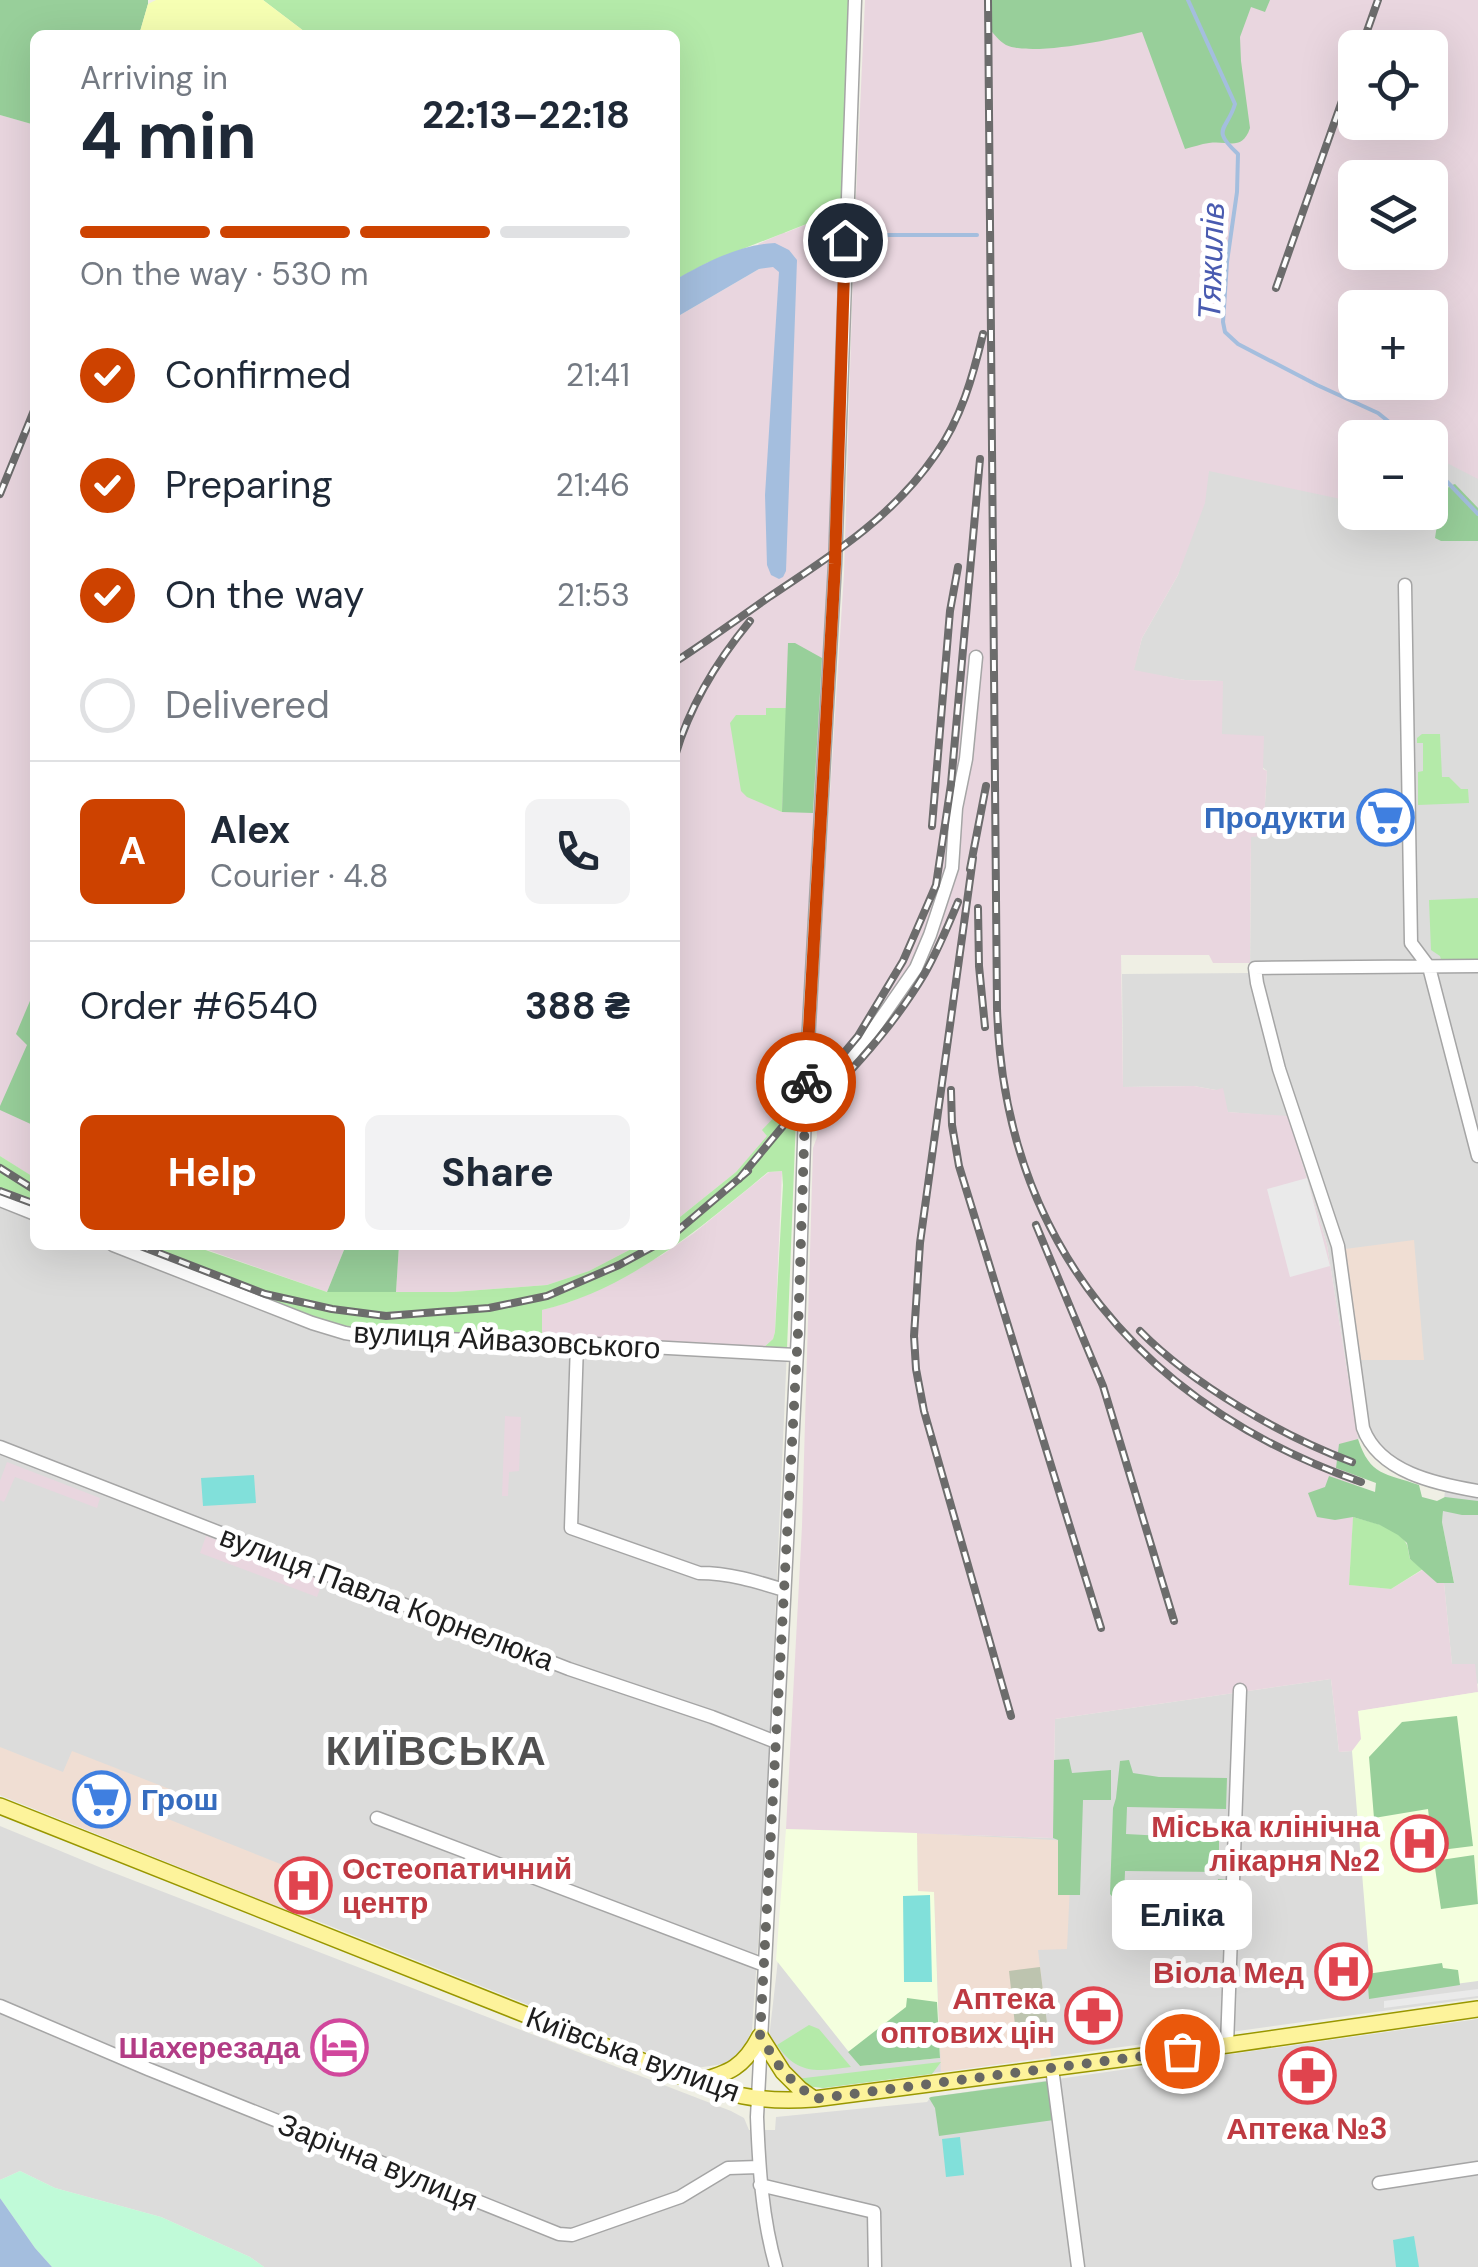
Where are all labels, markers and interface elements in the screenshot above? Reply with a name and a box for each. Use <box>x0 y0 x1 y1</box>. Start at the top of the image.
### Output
map controls <box>1338 30 1448 530</box>
button: locate <box>1338 30 1448 140</box>
text: Arriving in <box>80 57 228 99</box>
text: 22:13–22:18 <box>422 90 630 140</box>
text: 4 min <box>80 94 257 178</box>
button: layers <box>1338 160 1448 270</box>
pin <box>803 198 888 283</box>
water label: Тяжилів <box>1188 202 1234 320</box>
icon: home <box>818 213 873 268</box>
text: On the way · 530 m <box>80 253 369 295</box>
button: + <box>1338 290 1448 400</box>
icon: check <box>80 348 135 403</box>
text: Confirmed <box>165 350 351 400</box>
text: 21:41 <box>566 354 630 396</box>
button: − <box>1338 420 1448 530</box>
icon: check <box>80 458 135 513</box>
text: Preparing <box>165 460 333 510</box>
text: 21:46 <box>556 464 630 506</box>
icon: check <box>80 568 135 623</box>
text: On the way <box>165 570 364 620</box>
text: 21:53 <box>557 574 630 616</box>
text: Delivered <box>165 680 330 730</box>
supermarket icon: Продукти <box>1355 787 1415 847</box>
place label: Продукти <box>1204 798 1346 837</box>
button: phone <box>525 799 630 904</box>
text: Alex <box>210 805 290 855</box>
text: A <box>119 826 146 876</box>
text: Courier · 4.8 <box>210 855 388 897</box>
text: Order #6540 <box>80 981 318 1031</box>
text: 388 ₴ <box>525 981 630 1031</box>
courier <box>756 1032 856 1132</box>
icon: bike <box>779 1055 834 1110</box>
button: Help <box>80 1115 345 1230</box>
button: Share <box>365 1115 630 1230</box>
street label: вулиця Айвазовського <box>352 1312 662 1368</box>
street label: вулиця Павла Корнелюка <box>215 1516 560 1680</box>
district label: КИЇВСЬКА <box>326 1725 548 1777</box>
supermarket icon: Грош <box>72 1769 132 1829</box>
place label: Грош <box>141 1780 219 1819</box>
place label: Міська клінічна лікарня №2 <box>1151 1807 1380 1880</box>
hospital icon: Міська клінічна лікарня №2 <box>1389 1813 1449 1873</box>
place label: Остеопатичний центр <box>342 1849 572 1922</box>
hospital icon: Остеопатичний центр <box>273 1855 333 1915</box>
callout: Еліка <box>1112 1881 1252 1951</box>
text: Еліка <box>1140 1894 1224 1936</box>
hospital icon: Віола Мед <box>1313 1942 1373 2002</box>
place label: Віола Мед <box>1153 1953 1304 1992</box>
place label: Аптека оптових цін <box>880 1979 1055 2052</box>
pharmacy icon: Аптека оптових цін <box>1064 1985 1124 2045</box>
street label: Київська вулиця <box>521 1997 745 2111</box>
pin <box>1140 2009 1225 2094</box>
hotel icon: Шахерезада <box>309 2017 369 2077</box>
icon: bag <box>1155 2024 1210 2079</box>
place label: Шахерезада <box>119 2028 300 2067</box>
pharmacy icon: Аптека №3 <box>1277 2046 1337 2106</box>
street label: Зарічна вулиця <box>272 2104 484 2220</box>
place label: Аптека №3 <box>1226 2109 1388 2148</box>

